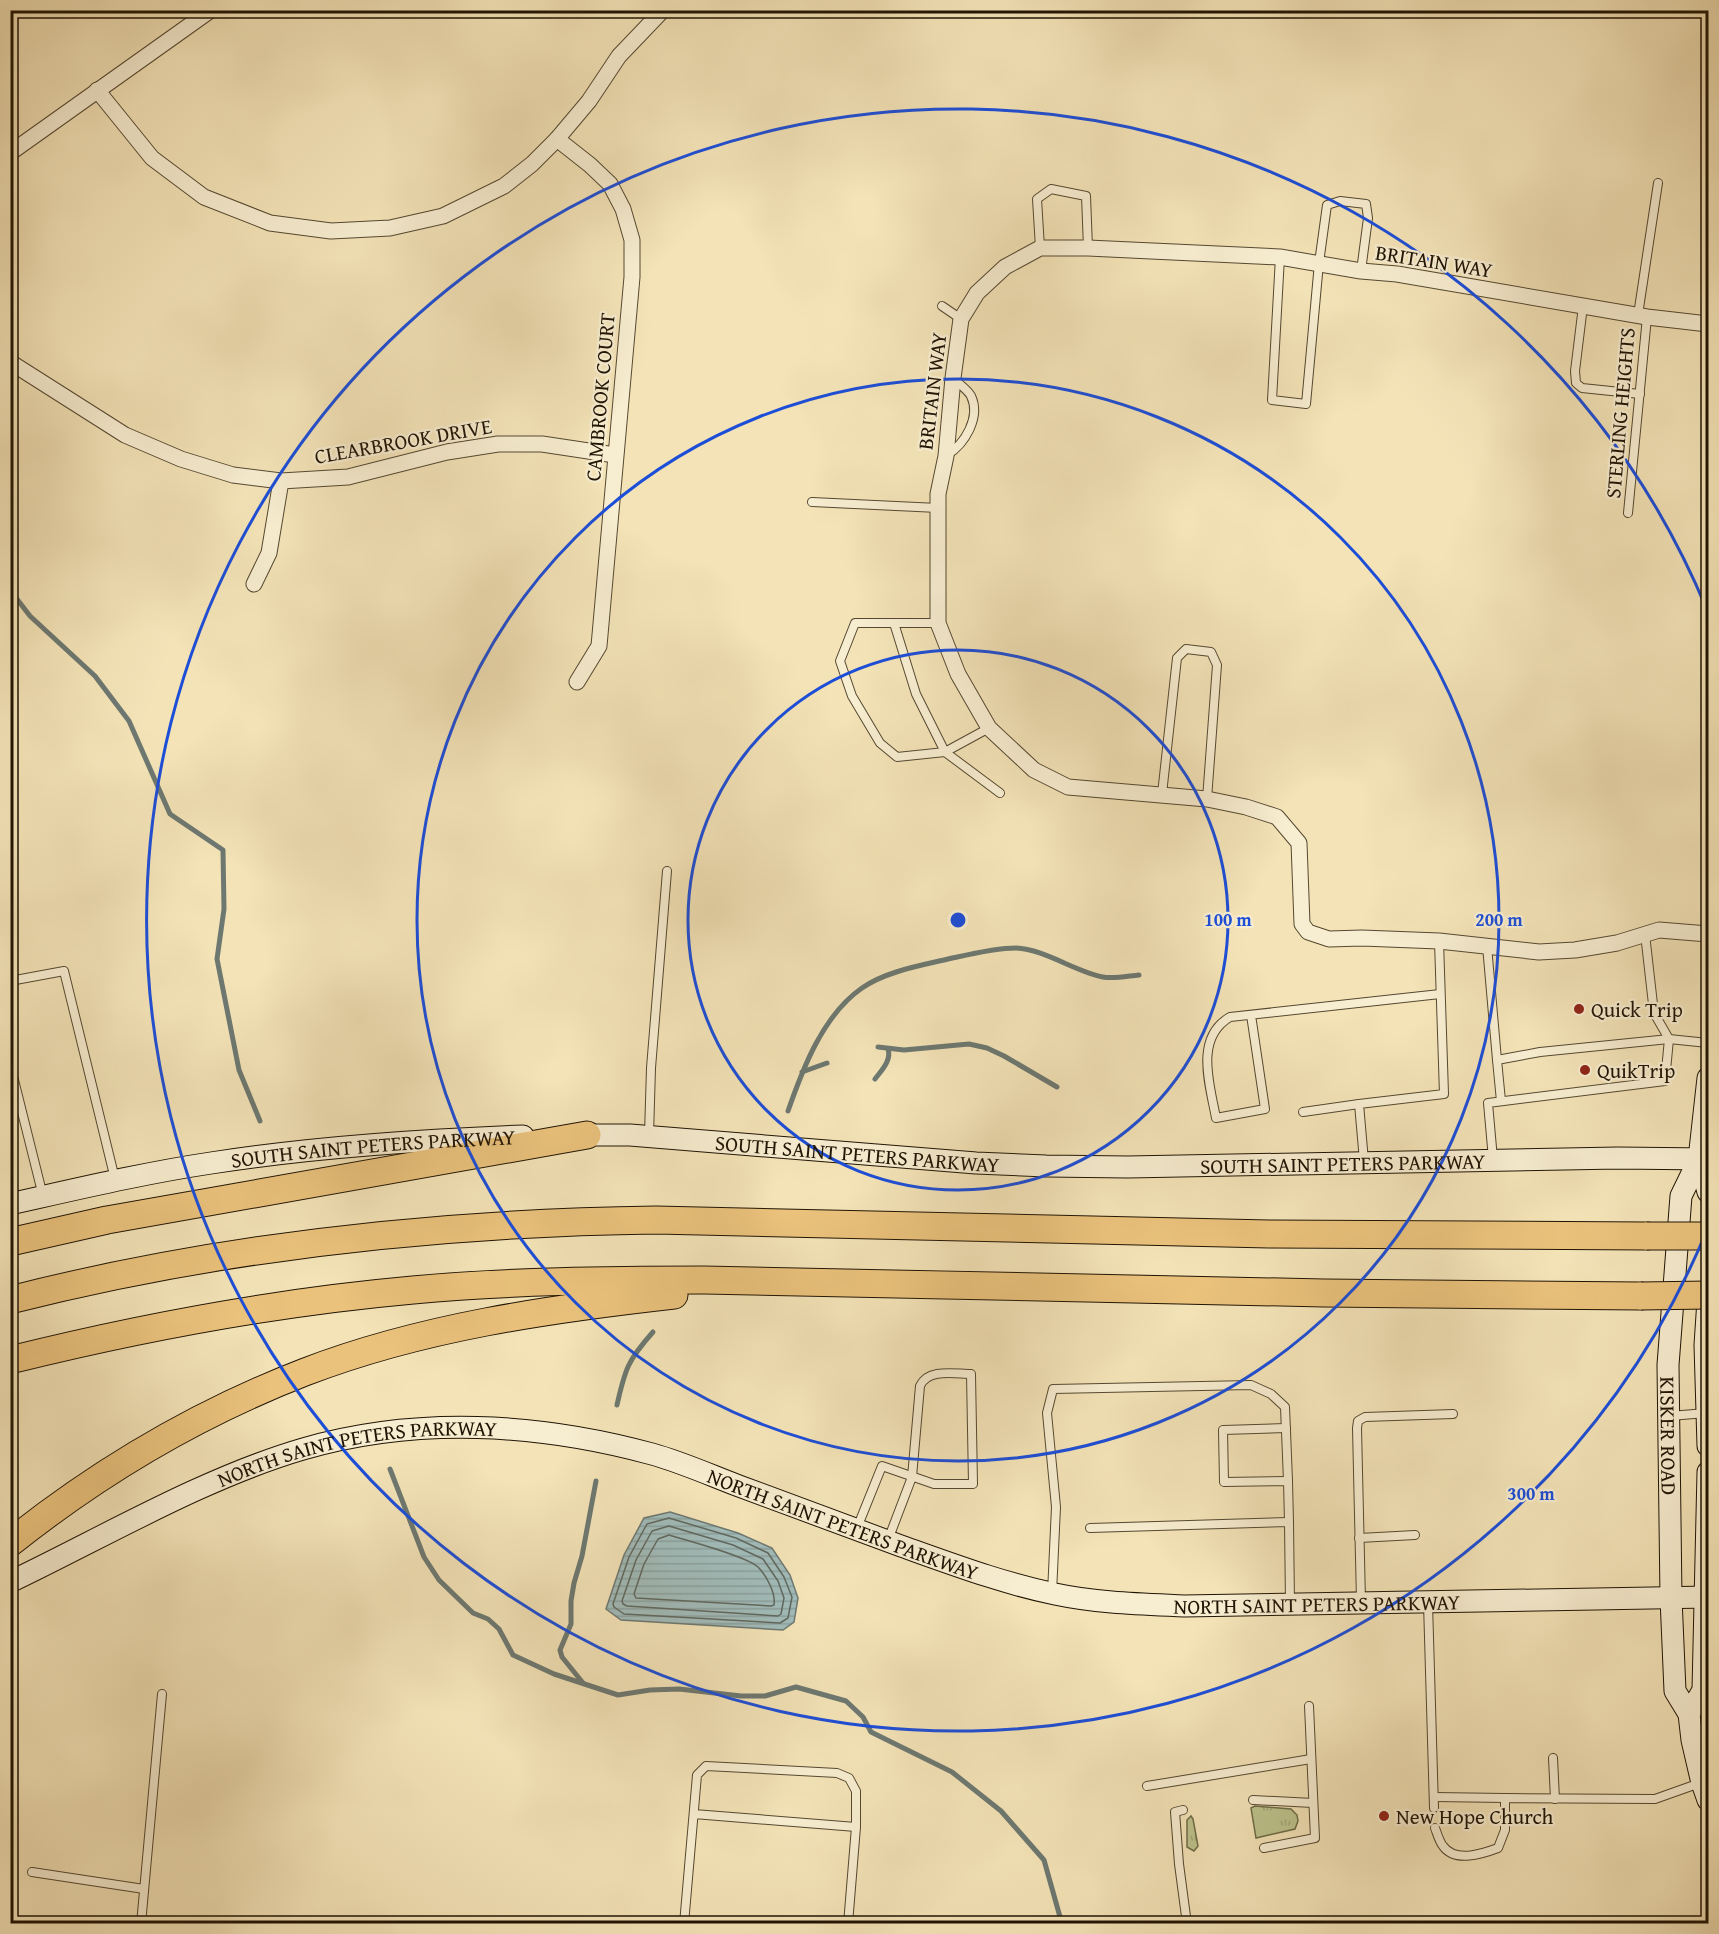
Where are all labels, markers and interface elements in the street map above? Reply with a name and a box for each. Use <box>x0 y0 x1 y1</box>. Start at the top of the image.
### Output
street label: BRITAIN WAY <box>1373 236 1495 286</box>
street label: CAMBROOK COURT <box>577 311 623 482</box>
street label: STERLING HEIGHTS <box>1597 326 1643 500</box>
street label: BRITAIN WAY <box>909 330 955 452</box>
street label: CLEARBROOK DRIVE <box>312 410 494 472</box>
text: 100 m <box>1204 906 1252 933</box>
text: 200 m <box>1475 906 1523 933</box>
centre of rings <box>948 910 968 930</box>
place label: Quick Trip <box>1591 994 1683 1025</box>
marker: Quick Trip <box>1572 1002 1586 1016</box>
place label: QuikTrip <box>1597 1055 1675 1086</box>
marker: QuikTrip <box>1578 1063 1592 1077</box>
street label: SOUTH SAINT PETERS PARKWAY <box>229 1121 516 1175</box>
street label: SOUTH SAINT PETERS PARKWAY <box>714 1126 1001 1180</box>
street label: SOUTH SAINT PETERS PARKWAY <box>1200 1145 1486 1181</box>
street label: KISKER ROAD <box>1653 1376 1685 1495</box>
street label: NORTH SAINT PETERS PARKWAY <box>212 1412 498 1494</box>
street label: NORTH SAINT PETERS PARKWAY <box>703 1460 983 1588</box>
text: 300 m <box>1507 1480 1555 1507</box>
street label: NORTH SAINT PETERS PARKWAY <box>1173 1586 1461 1622</box>
place label: New Hope Church <box>1396 1801 1553 1832</box>
marker: New Hope Church <box>1377 1809 1391 1823</box>

